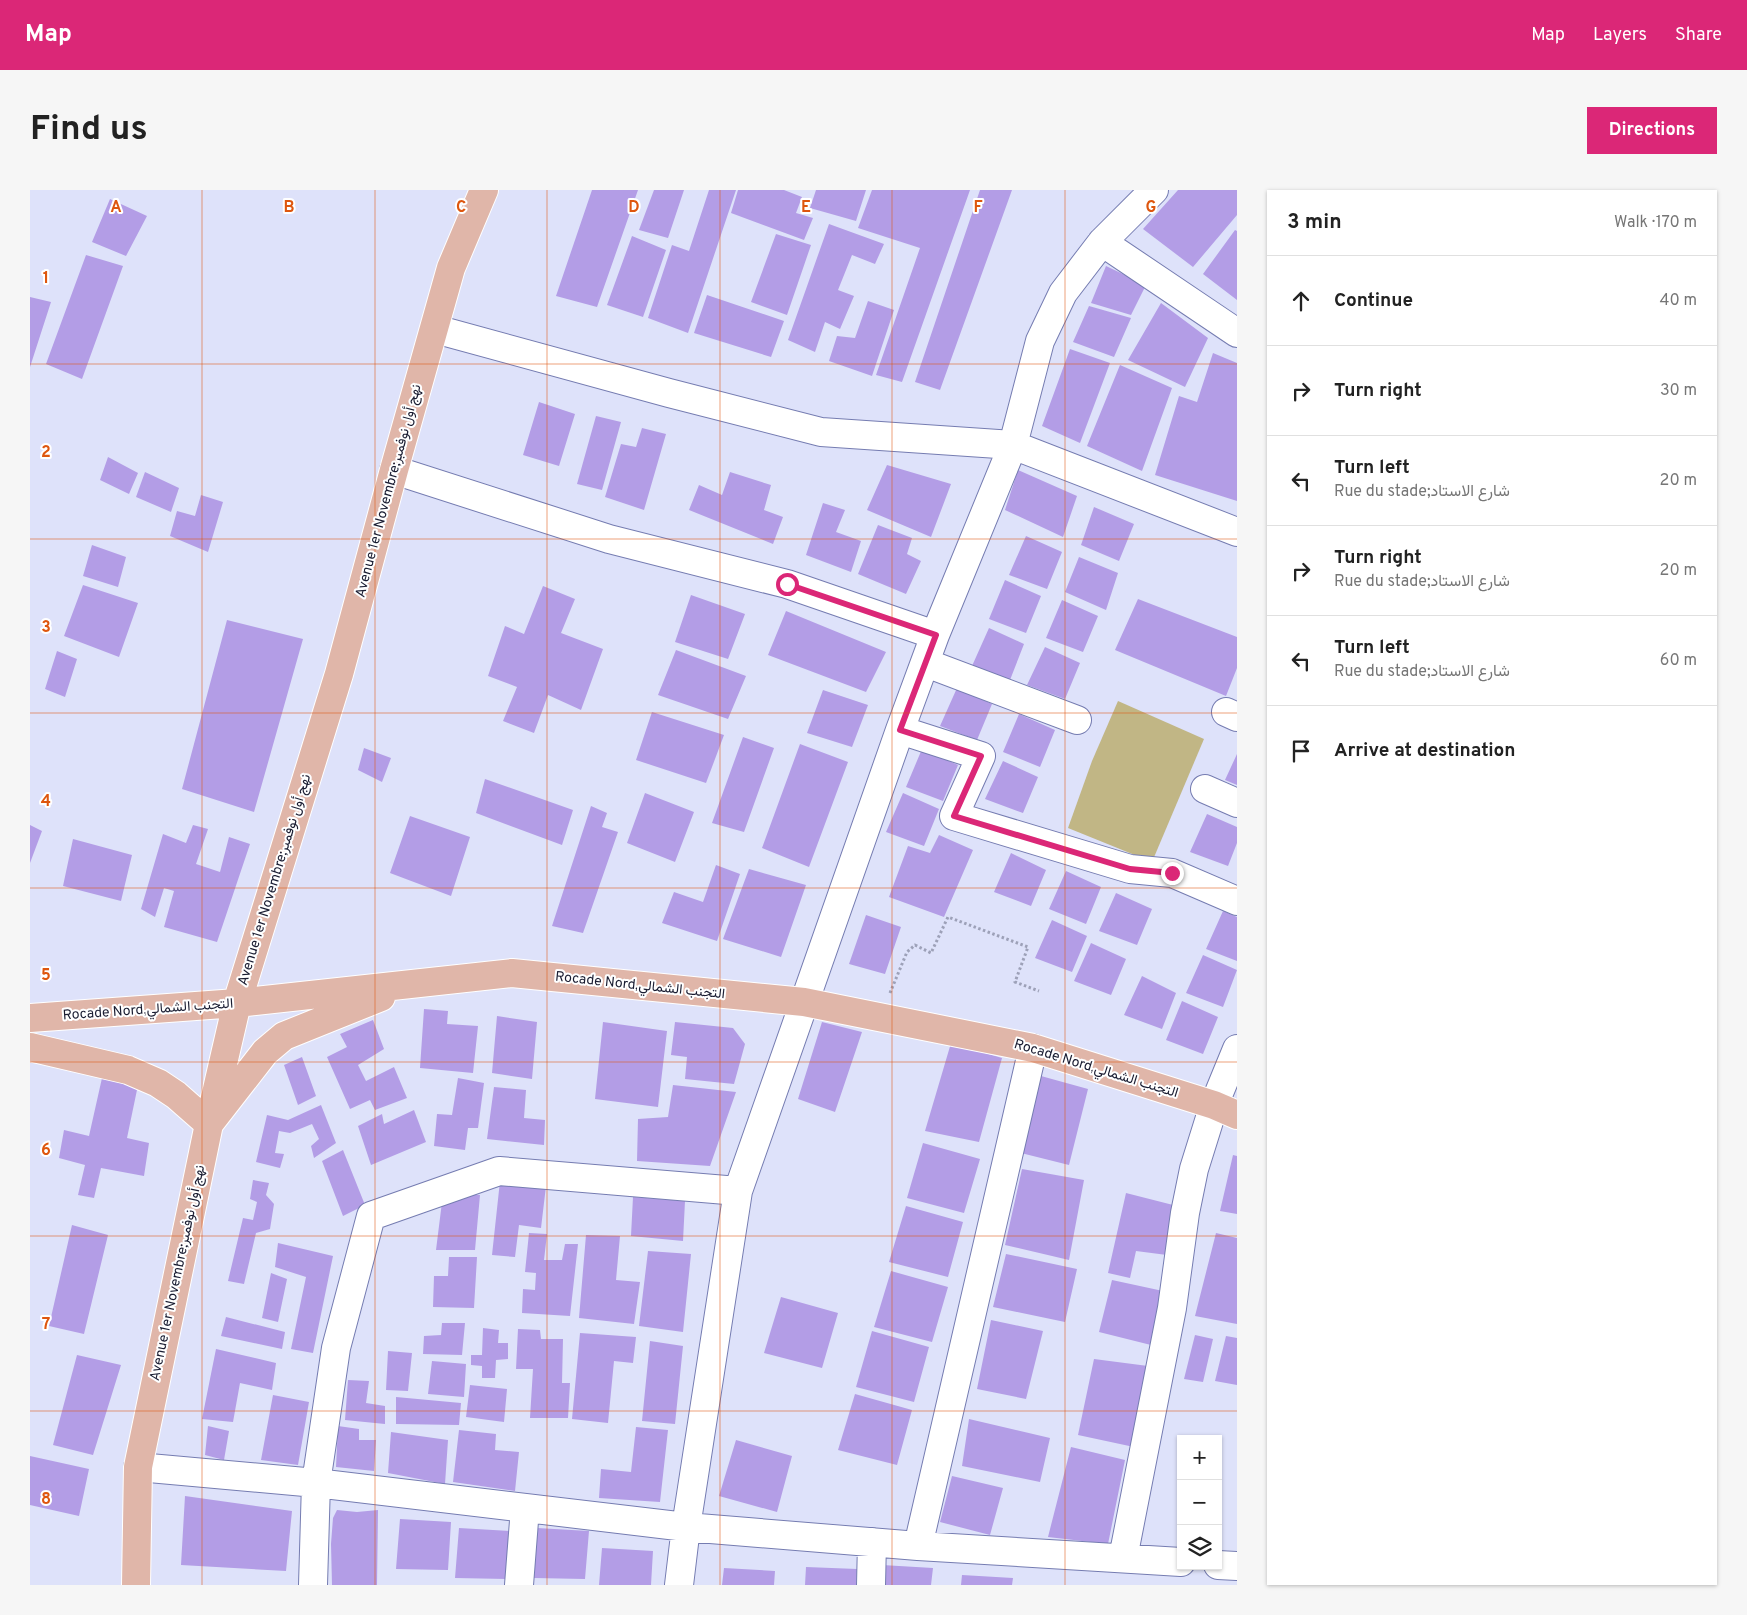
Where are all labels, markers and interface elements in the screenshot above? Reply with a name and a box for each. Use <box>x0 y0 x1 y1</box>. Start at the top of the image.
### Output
text: Map <box>25 20 72 50</box>
text: Map <box>1531 24 1565 47</box>
text: Layers <box>1593 24 1647 47</box>
text: Share <box>1675 24 1722 47</box>
button: Directions <box>1587 107 1717 154</box>
text: Find us <box>30 108 148 152</box>
text: A <box>110 198 122 218</box>
text: B <box>283 198 295 218</box>
text: C <box>456 198 466 218</box>
text: D <box>628 198 640 218</box>
text: E <box>801 198 811 218</box>
text: F <box>973 198 983 218</box>
text: G <box>1146 198 1156 218</box>
text: 3 min <box>1287 209 1342 236</box>
text: Walk · 170 m <box>1614 213 1697 233</box>
text: 1 <box>43 269 49 289</box>
icon: ahead <box>1287 287 1315 315</box>
text: Continue <box>1334 289 1413 313</box>
text: 40 m <box>1659 291 1697 311</box>
icon: right <box>1287 377 1315 405</box>
text: Turn right <box>1334 379 1422 403</box>
text: 30 m <box>1660 381 1697 401</box>
street label: Avenue 1er Novembre;نهج أول نوفمبر <box>352 382 427 600</box>
text: 2 <box>41 443 51 463</box>
text: Turn left <box>1334 456 1410 480</box>
icon: left <box>1287 467 1315 495</box>
text: 20 m <box>1660 471 1697 491</box>
text: Rue du stade;شارع الاستاد <box>1334 482 1510 502</box>
text: Turn right <box>1334 546 1422 570</box>
icon: right <box>1287 557 1315 585</box>
text: 20 m <box>1660 561 1697 581</box>
text: Rue du stade;شارع الاستاد <box>1334 572 1510 592</box>
route start <box>776 573 799 596</box>
text: 3 <box>41 618 51 638</box>
text: Turn left <box>1334 636 1410 660</box>
icon: left <box>1287 647 1315 675</box>
text: 60 m <box>1660 651 1697 671</box>
text: Rue du stade;شارع الاستاد <box>1334 662 1510 682</box>
icon: arrive <box>1287 737 1315 765</box>
text: Arrive at destination <box>1334 739 1515 763</box>
street label: Avenue 1er Novembre;نهج أول نوفمبر <box>235 772 316 988</box>
text: 4 <box>41 792 51 812</box>
route end <box>1161 862 1184 885</box>
text: 5 <box>41 966 51 986</box>
street label: Rocade Nord,التجنب الشمالي <box>554 969 726 1005</box>
street label: Rocade Nord,التجنب الشمالي <box>62 996 234 1026</box>
street label: Rocade Nord,التجنب الشمالي <box>1011 1036 1180 1104</box>
text: 6 <box>41 1141 51 1161</box>
street label: Avenue 1er Novembre;نهج أول نوفمبر <box>147 1164 210 1383</box>
text: 7 <box>42 1315 50 1335</box>
map controls <box>1177 1435 1222 1570</box>
button: + <box>1177 1435 1222 1480</box>
button: − <box>1177 1480 1222 1525</box>
text: 8 <box>41 1490 51 1510</box>
button: layers <box>1177 1525 1222 1570</box>

